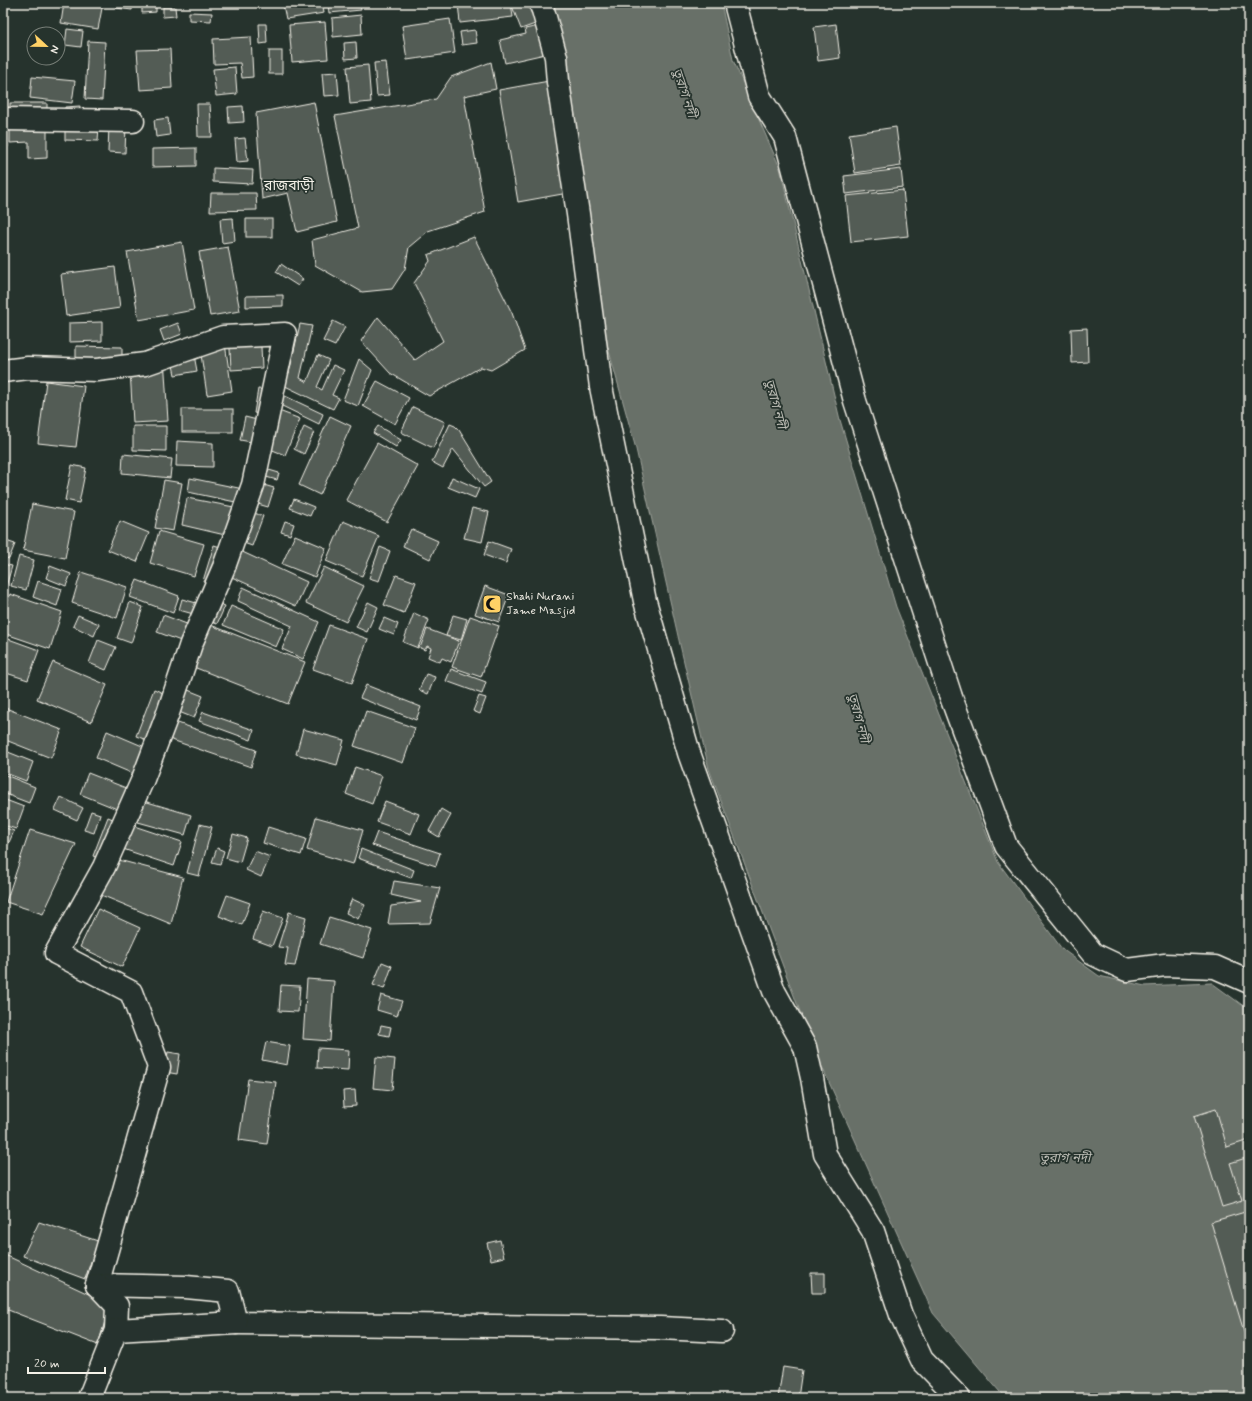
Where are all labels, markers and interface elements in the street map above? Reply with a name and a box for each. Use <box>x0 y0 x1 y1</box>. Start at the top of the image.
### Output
north arrow <box>26 26 66 66</box>
text: N <box>46 43 62 55</box>
water label: তুরাগ নদী <box>668 66 701 122</box>
district label: রাজবাড়ী <box>263 177 314 195</box>
water label: তুরাগ নদী <box>760 377 790 433</box>
place label: Shahi Nurani Jame Masjid <box>506 589 575 619</box>
mosque icon: Shahi Nurani Jame Masjid <box>481 593 503 615</box>
water label: তুরাগ নদী <box>843 691 873 747</box>
water label: তুরাগ নদী <box>1040 1150 1093 1167</box>
scale bar <box>28 1349 105 1375</box>
text: 20 m <box>34 1356 60 1372</box>

